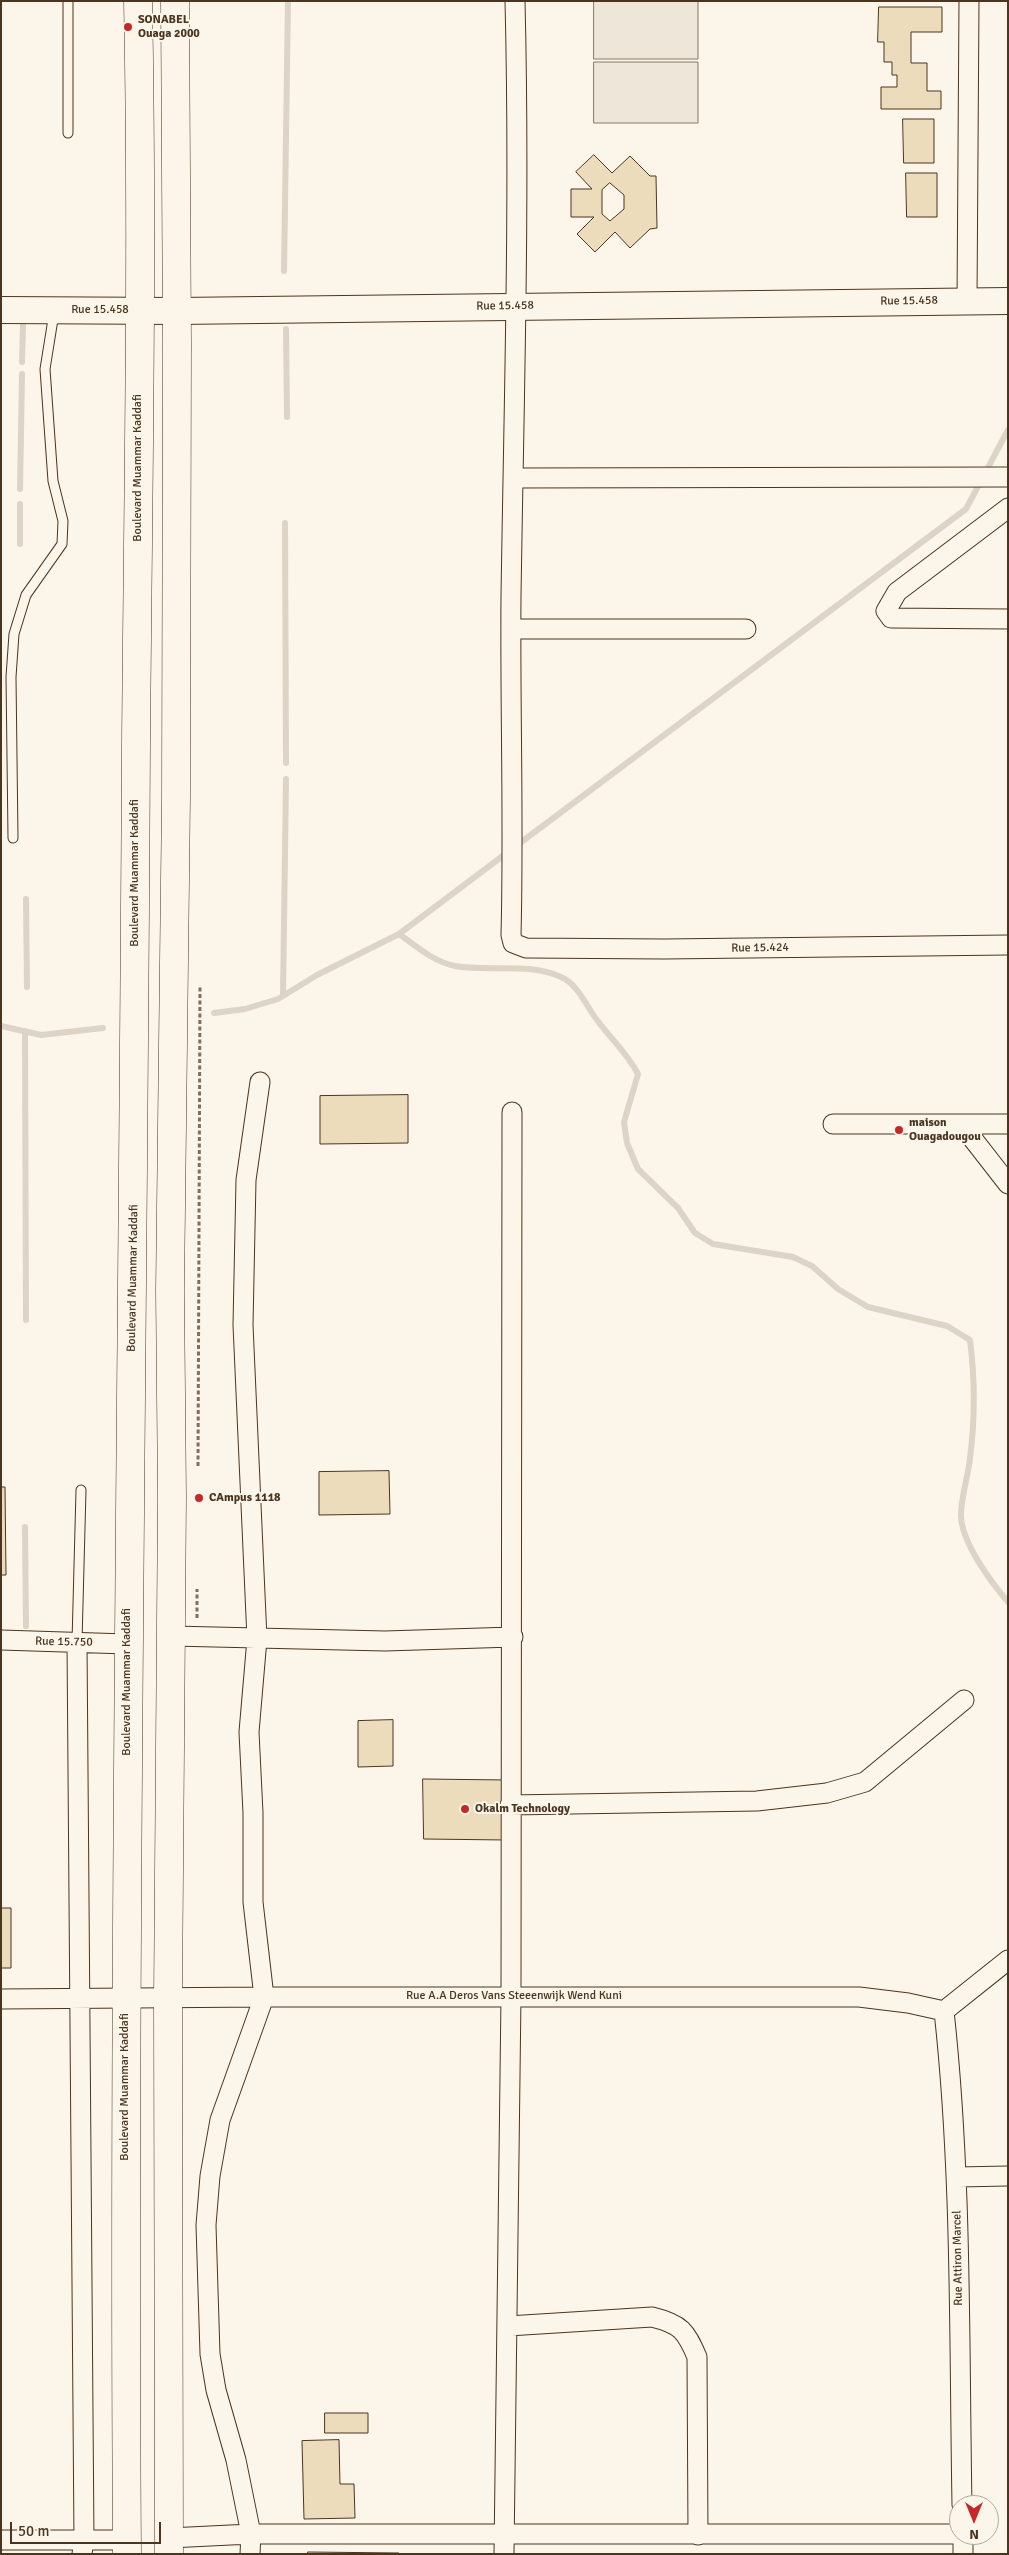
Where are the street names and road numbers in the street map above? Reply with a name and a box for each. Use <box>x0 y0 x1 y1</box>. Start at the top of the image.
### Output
street label: Rue 15.458 <box>880 293 938 309</box>
street label: Rue 15.458 <box>476 298 534 314</box>
street label: Rue 15.458 <box>71 303 129 317</box>
street label: Boulevard Muammar Kaddafi <box>131 394 145 542</box>
street label: Boulevard Muammar Kaddafi <box>128 799 142 947</box>
street label: Rue 15.424 <box>731 940 789 956</box>
street label: Boulevard Muammar Kaddafi <box>125 1204 141 1352</box>
street label: Boulevard Muammar Kaddafi <box>120 1608 134 1756</box>
street label: Rue 15.750 <box>35 1634 93 1650</box>
street label: Rue A.A Deros Vans Steeenwijk Wend Kuni <box>406 1989 622 2003</box>
street label: Boulevard Muammar Kaddafi <box>118 2013 132 2161</box>
street label: Rue Attiron Marcel <box>950 2210 966 2306</box>

